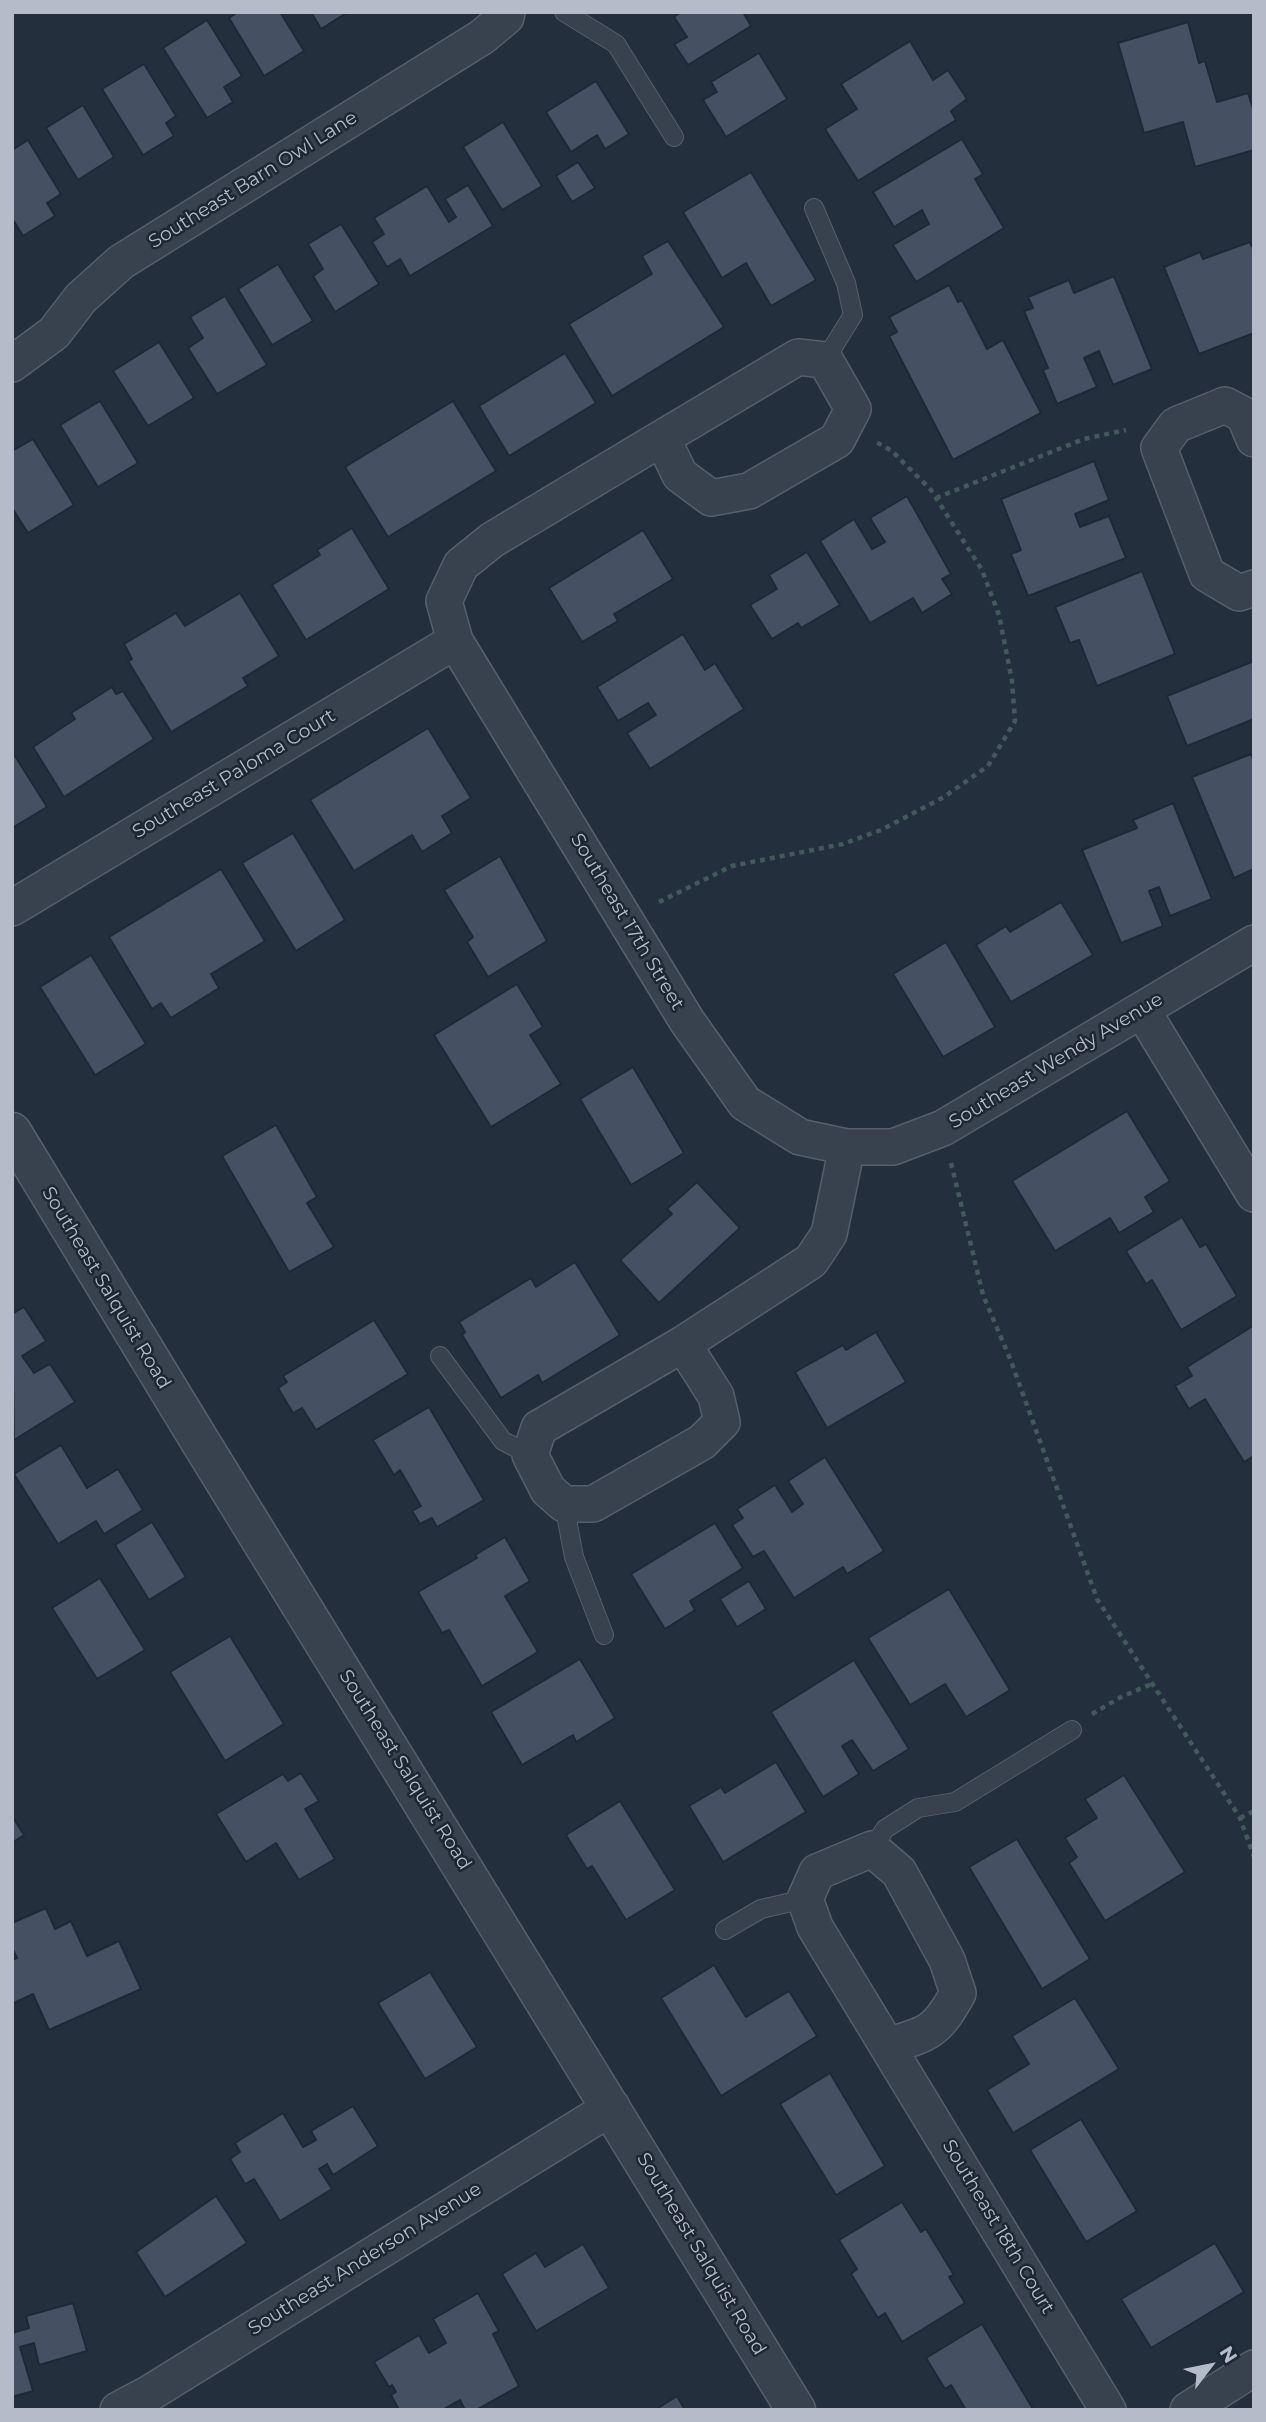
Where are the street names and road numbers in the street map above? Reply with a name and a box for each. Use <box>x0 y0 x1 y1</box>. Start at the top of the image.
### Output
street label: Southeast Barn Owl Lane <box>145 106 361 254</box>
street label: Southeast Paloma Court <box>128 704 340 844</box>
street label: Southeast 17th Street <box>565 830 689 1014</box>
street label: Southeast Wendy Avenue <box>945 988 1167 1134</box>
street label: Southeast Salquist Road <box>37 1183 175 1393</box>
street label: Southeast Salquist Road <box>334 1666 476 1874</box>
street label: Southeast 18th Court <box>937 2136 1059 2318</box>
street label: Southeast Salquist Road <box>632 2149 770 2359</box>
street label: Southeast Anderson Avenue <box>244 2178 486 2340</box>

